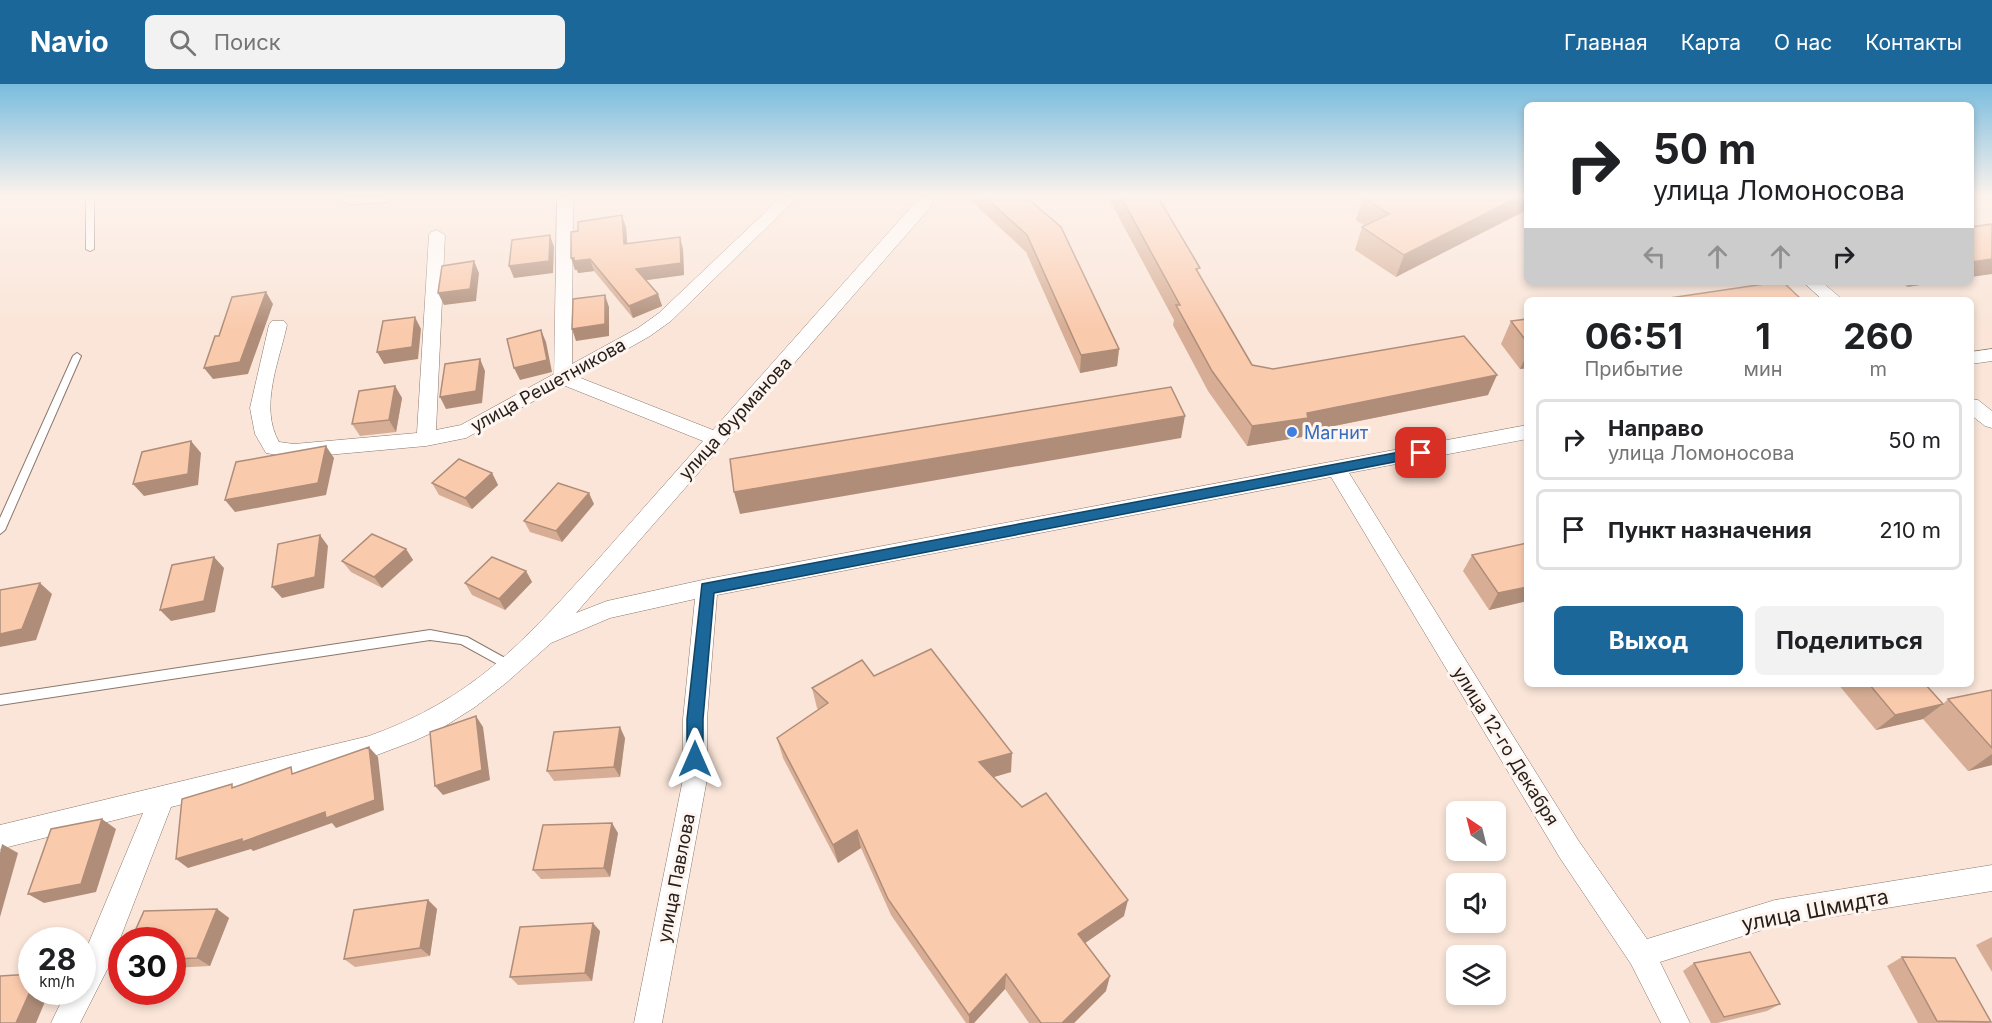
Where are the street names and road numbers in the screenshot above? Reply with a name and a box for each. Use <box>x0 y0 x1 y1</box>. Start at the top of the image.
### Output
street label: улица Решетникова <box>467 334 629 436</box>
street label: улица Фурманова <box>674 352 796 484</box>
street label: улица 12-го Декабря <box>1449 663 1563 829</box>
street label: улица Павлова <box>653 812 699 944</box>
street label: улица Шмидта <box>1739 884 1891 936</box>

